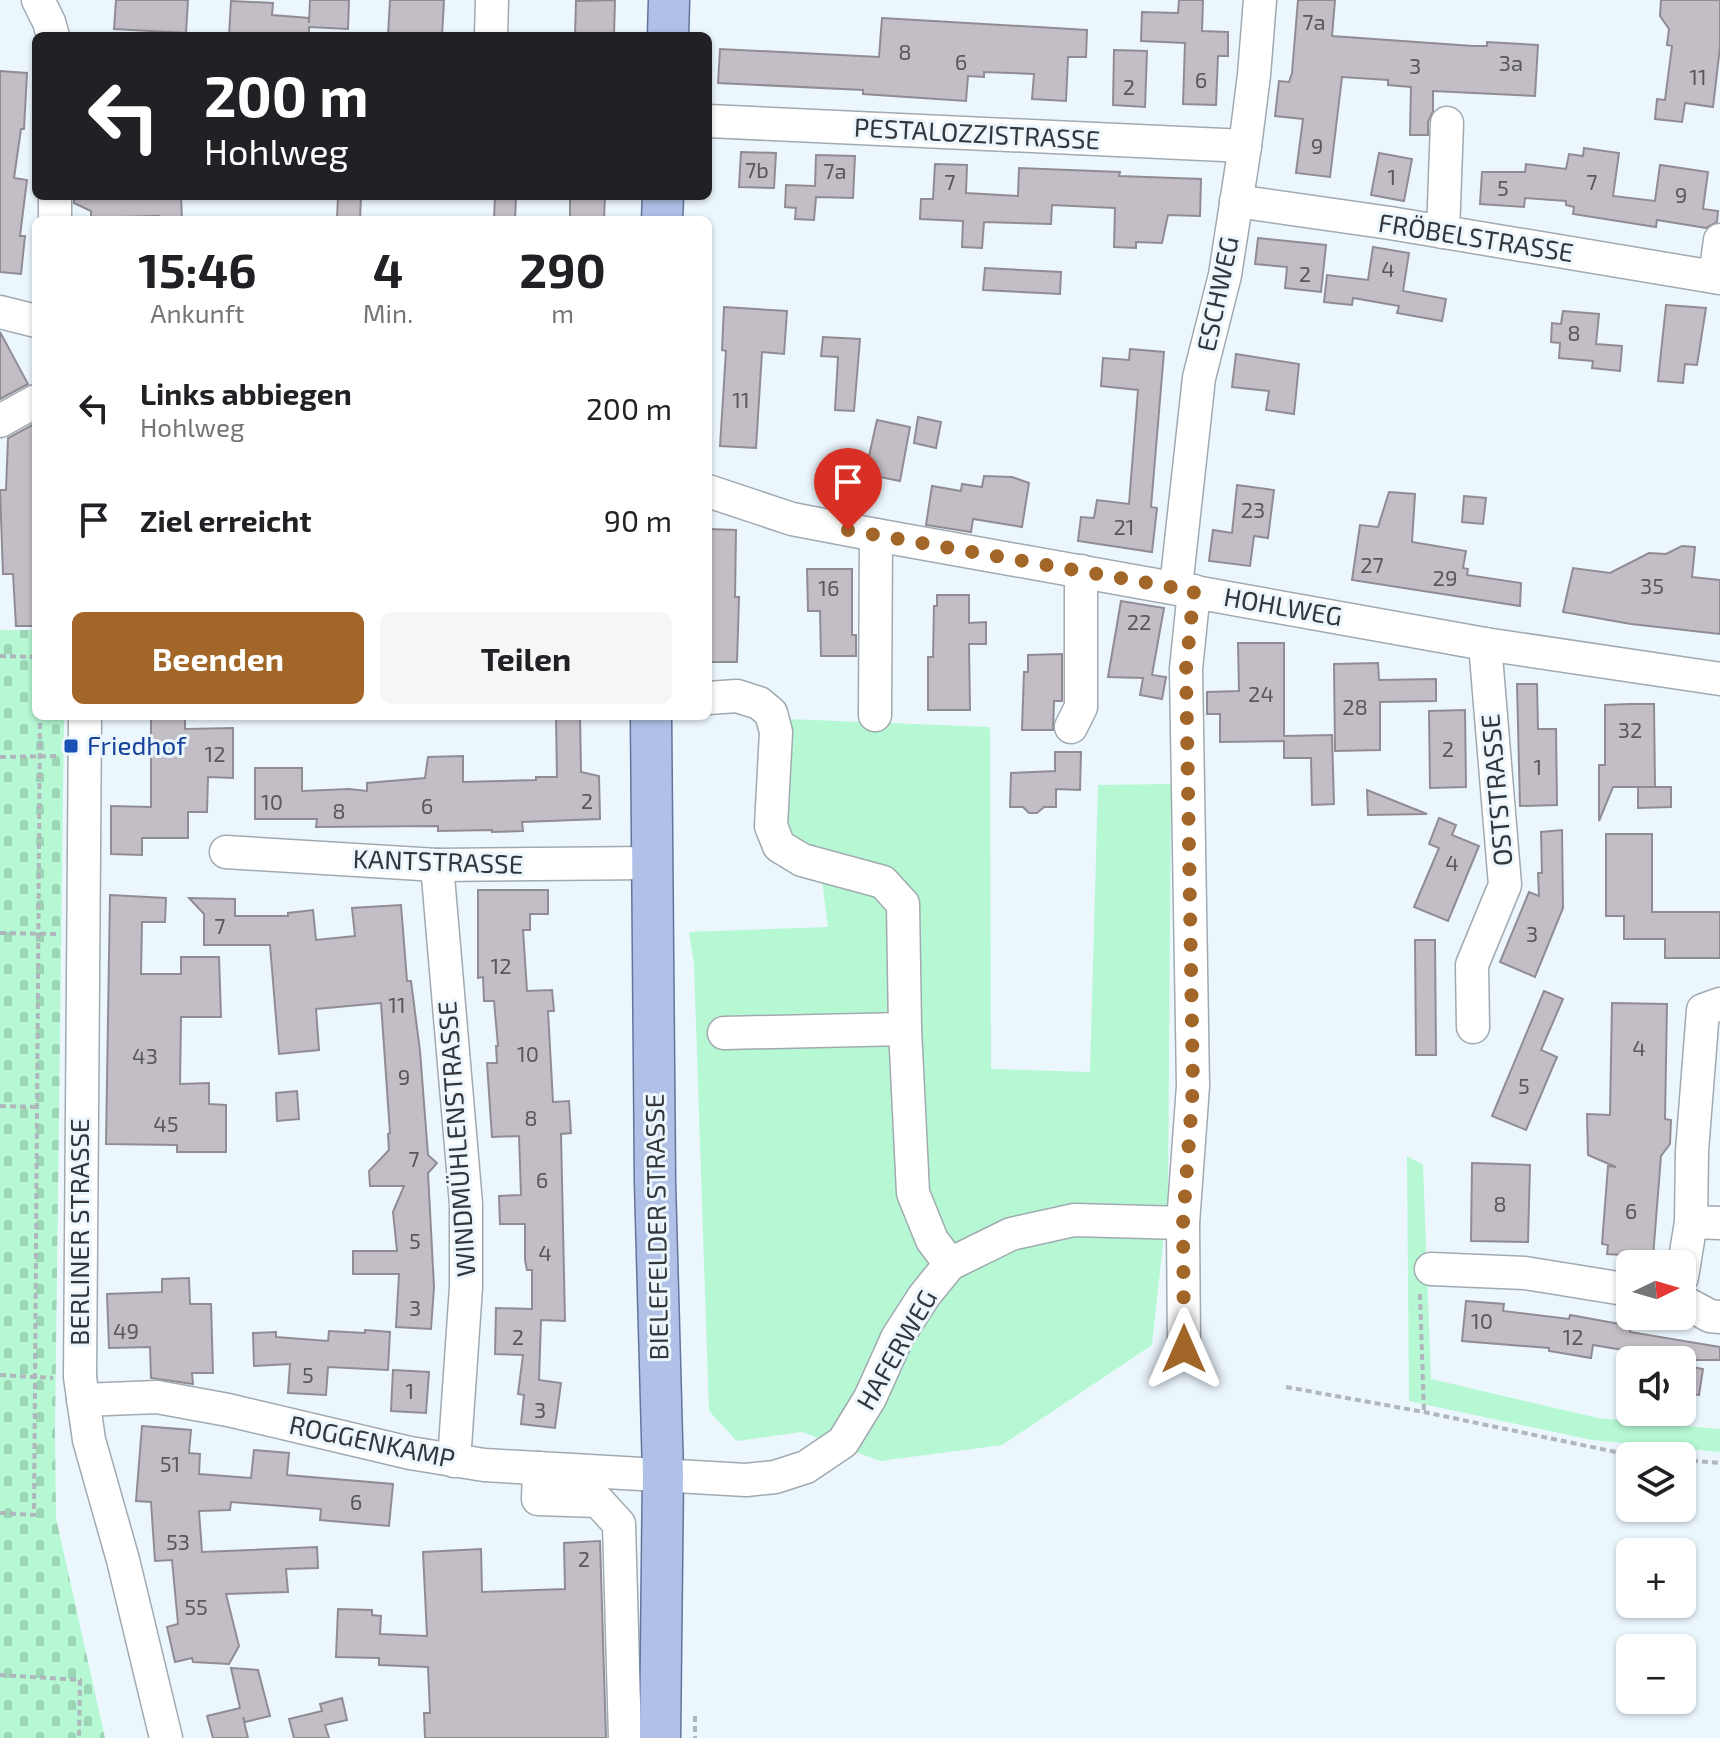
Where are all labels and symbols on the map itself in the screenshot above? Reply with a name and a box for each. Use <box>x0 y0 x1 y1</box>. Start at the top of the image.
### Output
house number: 7a <box>1302 8 1326 34</box>
house number: 8 <box>898 38 912 64</box>
house number: 6 <box>955 48 967 74</box>
house number: 3a <box>1499 49 1523 75</box>
house number: 3 <box>1409 52 1421 78</box>
house number: 11 <box>1689 63 1707 89</box>
house number: 6 <box>1195 66 1207 92</box>
house number: 2 <box>1123 73 1135 99</box>
street label: PESTALOZZISTRASSE <box>853 111 1101 154</box>
house number: 9 <box>1311 132 1323 158</box>
house number: 7b <box>745 156 769 182</box>
house number: 7a <box>823 157 847 183</box>
house number: 1 <box>1388 163 1396 189</box>
house number: 7 <box>944 168 956 194</box>
house number: 7 <box>1586 168 1598 194</box>
house number: 5 <box>1497 174 1509 200</box>
house number: 9 <box>1675 181 1687 207</box>
street label: FRÖBELSTRASSE <box>1376 206 1576 267</box>
street label: ESCHWEG <box>1189 233 1244 354</box>
house number: 4 <box>1381 255 1395 281</box>
house number: 2 <box>1299 260 1311 286</box>
house number: 8 <box>1567 319 1581 345</box>
house number: 11 <box>732 386 750 412</box>
pin <box>814 448 882 530</box>
house number: 23 <box>1241 496 1265 522</box>
house number: 21 <box>1113 513 1135 539</box>
house number: 27 <box>1360 551 1384 577</box>
house number: 29 <box>1433 564 1457 590</box>
house number: 35 <box>1640 572 1664 598</box>
house number: 16 <box>818 574 840 600</box>
street label: HOHLWEG <box>1222 580 1345 631</box>
house number: 22 <box>1127 608 1151 634</box>
house number: 24 <box>1248 680 1274 706</box>
house number: 28 <box>1342 693 1368 719</box>
street label: OSTSTRASSE <box>1473 713 1518 868</box>
house number: 32 <box>1618 716 1642 742</box>
place label: Friedhof <box>87 729 187 760</box>
house number: 2 <box>1442 735 1454 761</box>
marker: Friedhof <box>62 737 80 755</box>
house number: 12 <box>204 740 226 766</box>
house number: 1 <box>1534 753 1542 779</box>
house number: 2 <box>581 787 593 813</box>
house number: 10 <box>261 788 283 814</box>
house number: 6 <box>421 792 433 818</box>
house number: 8 <box>332 797 346 823</box>
street label: KANTSTRASSE <box>352 842 524 879</box>
house number: 4 <box>1445 849 1459 875</box>
house number: 7 <box>214 912 226 938</box>
house number: 3 <box>1526 920 1538 946</box>
house number: 12 <box>490 952 512 978</box>
house number: 11 <box>388 991 406 1017</box>
street label: WINDMÜHLENSTRASSE <box>430 1000 481 1278</box>
house number: 4 <box>1632 1034 1646 1060</box>
house number: 10 <box>517 1040 539 1066</box>
house number: 43 <box>132 1042 158 1068</box>
house number: 9 <box>398 1063 410 1089</box>
house number: 5 <box>1518 1072 1530 1098</box>
street label: BIELEFELDER STRASSE <box>638 1093 673 1361</box>
house number: 8 <box>524 1104 538 1130</box>
house number: 45 <box>153 1110 179 1136</box>
street label: BERLINER STRASSE <box>63 1118 94 1346</box>
house number: 7 <box>408 1145 420 1171</box>
house number: 6 <box>536 1166 548 1192</box>
house number: 8 <box>1493 1190 1507 1216</box>
house number: 6 <box>1625 1197 1637 1223</box>
house number: 5 <box>409 1227 421 1253</box>
house number: 4 <box>538 1239 552 1265</box>
north arrow <box>1616 1250 1696 1330</box>
street label: HAFERWEG <box>849 1284 943 1415</box>
house number: 3 <box>409 1294 421 1320</box>
position arrow <box>1142 1307 1226 1391</box>
house number: 10 <box>1471 1307 1493 1333</box>
house number: 49 <box>113 1317 139 1343</box>
house number: 2 <box>512 1323 524 1349</box>
house number: 12 <box>1562 1323 1584 1349</box>
house number: 5 <box>302 1361 314 1387</box>
house number: 1 <box>406 1377 414 1403</box>
house number: 3 <box>534 1396 546 1422</box>
street label: ROGGENKAMP <box>287 1408 458 1473</box>
house number: 51 <box>160 1450 180 1476</box>
house number: 6 <box>350 1488 362 1514</box>
house number: 53 <box>166 1528 190 1554</box>
house number: 2 <box>578 1545 590 1571</box>
house number: 55 <box>184 1593 208 1619</box>

